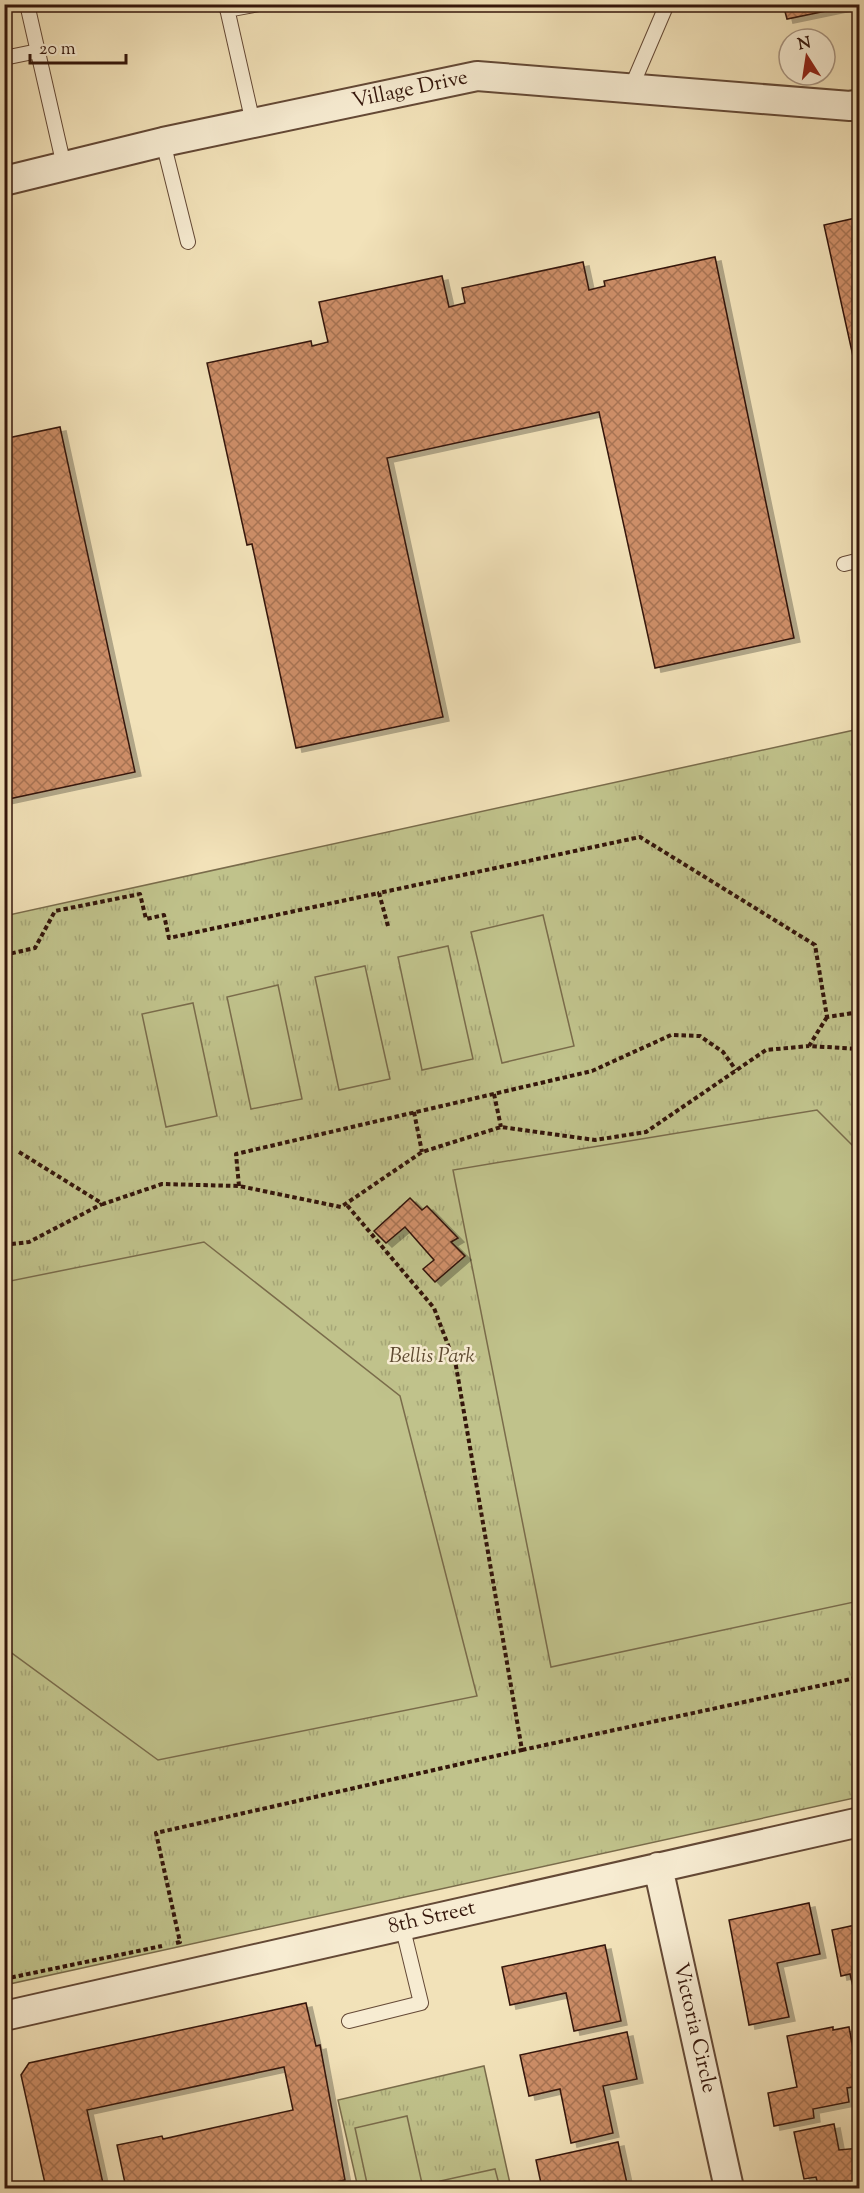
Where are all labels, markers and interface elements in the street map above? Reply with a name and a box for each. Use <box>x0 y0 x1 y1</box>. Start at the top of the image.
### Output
scale bar <box>30 27 126 65</box>
north arrow <box>777 27 837 87</box>
text: N <box>796 32 813 57</box>
text: 20 m <box>39 37 76 63</box>
street label: Village Drive <box>349 63 471 117</box>
park label: Bellis Park <box>389 1342 476 1372</box>
street label: 8th Street <box>385 1893 479 1943</box>
street label: Victoria Circle <box>664 1960 724 2096</box>

